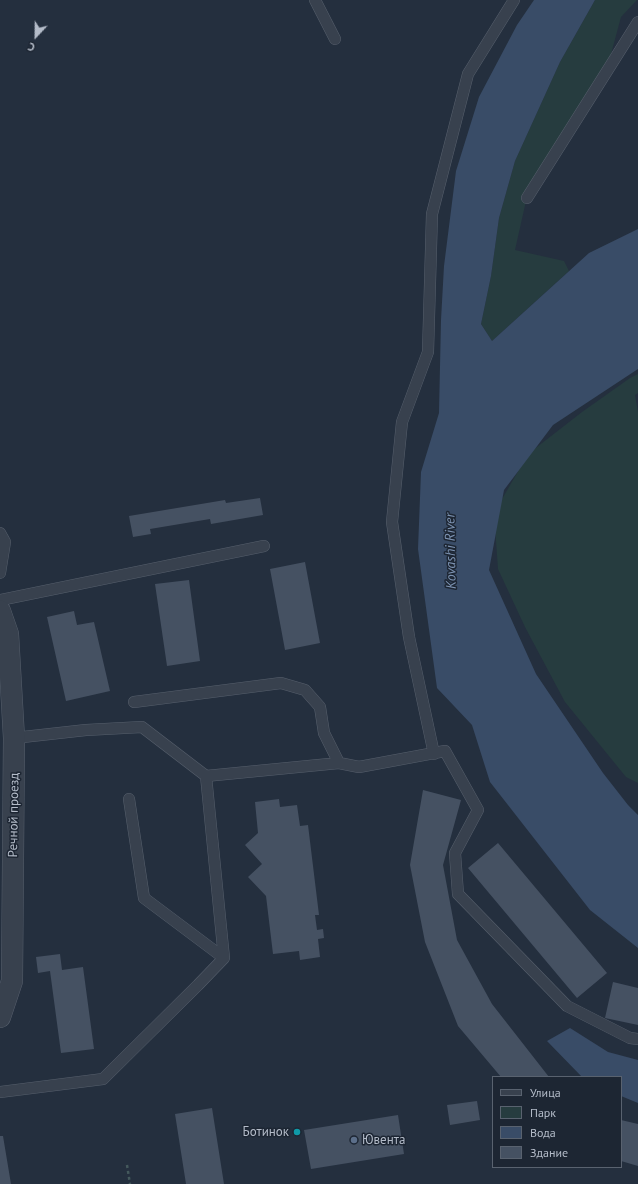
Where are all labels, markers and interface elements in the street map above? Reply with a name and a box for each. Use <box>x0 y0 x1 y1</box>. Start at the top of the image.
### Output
north arrow <box>16 16 56 56</box>
text: С <box>26 39 37 55</box>
water label: Kovashi River <box>442 513 460 589</box>
street label: Речной проезд <box>5 773 23 857</box>
legend <box>492 1076 622 1168</box>
text: Улица <box>530 1085 561 1100</box>
text: Парк <box>530 1105 556 1120</box>
place label: Ботинок <box>243 1124 289 1140</box>
text: Вода <box>530 1125 556 1140</box>
marker: Ботинок <box>292 1127 302 1137</box>
place label: Ювента <box>362 1132 405 1148</box>
marker: Ювента <box>349 1135 359 1145</box>
text: Здание <box>530 1145 568 1160</box>

